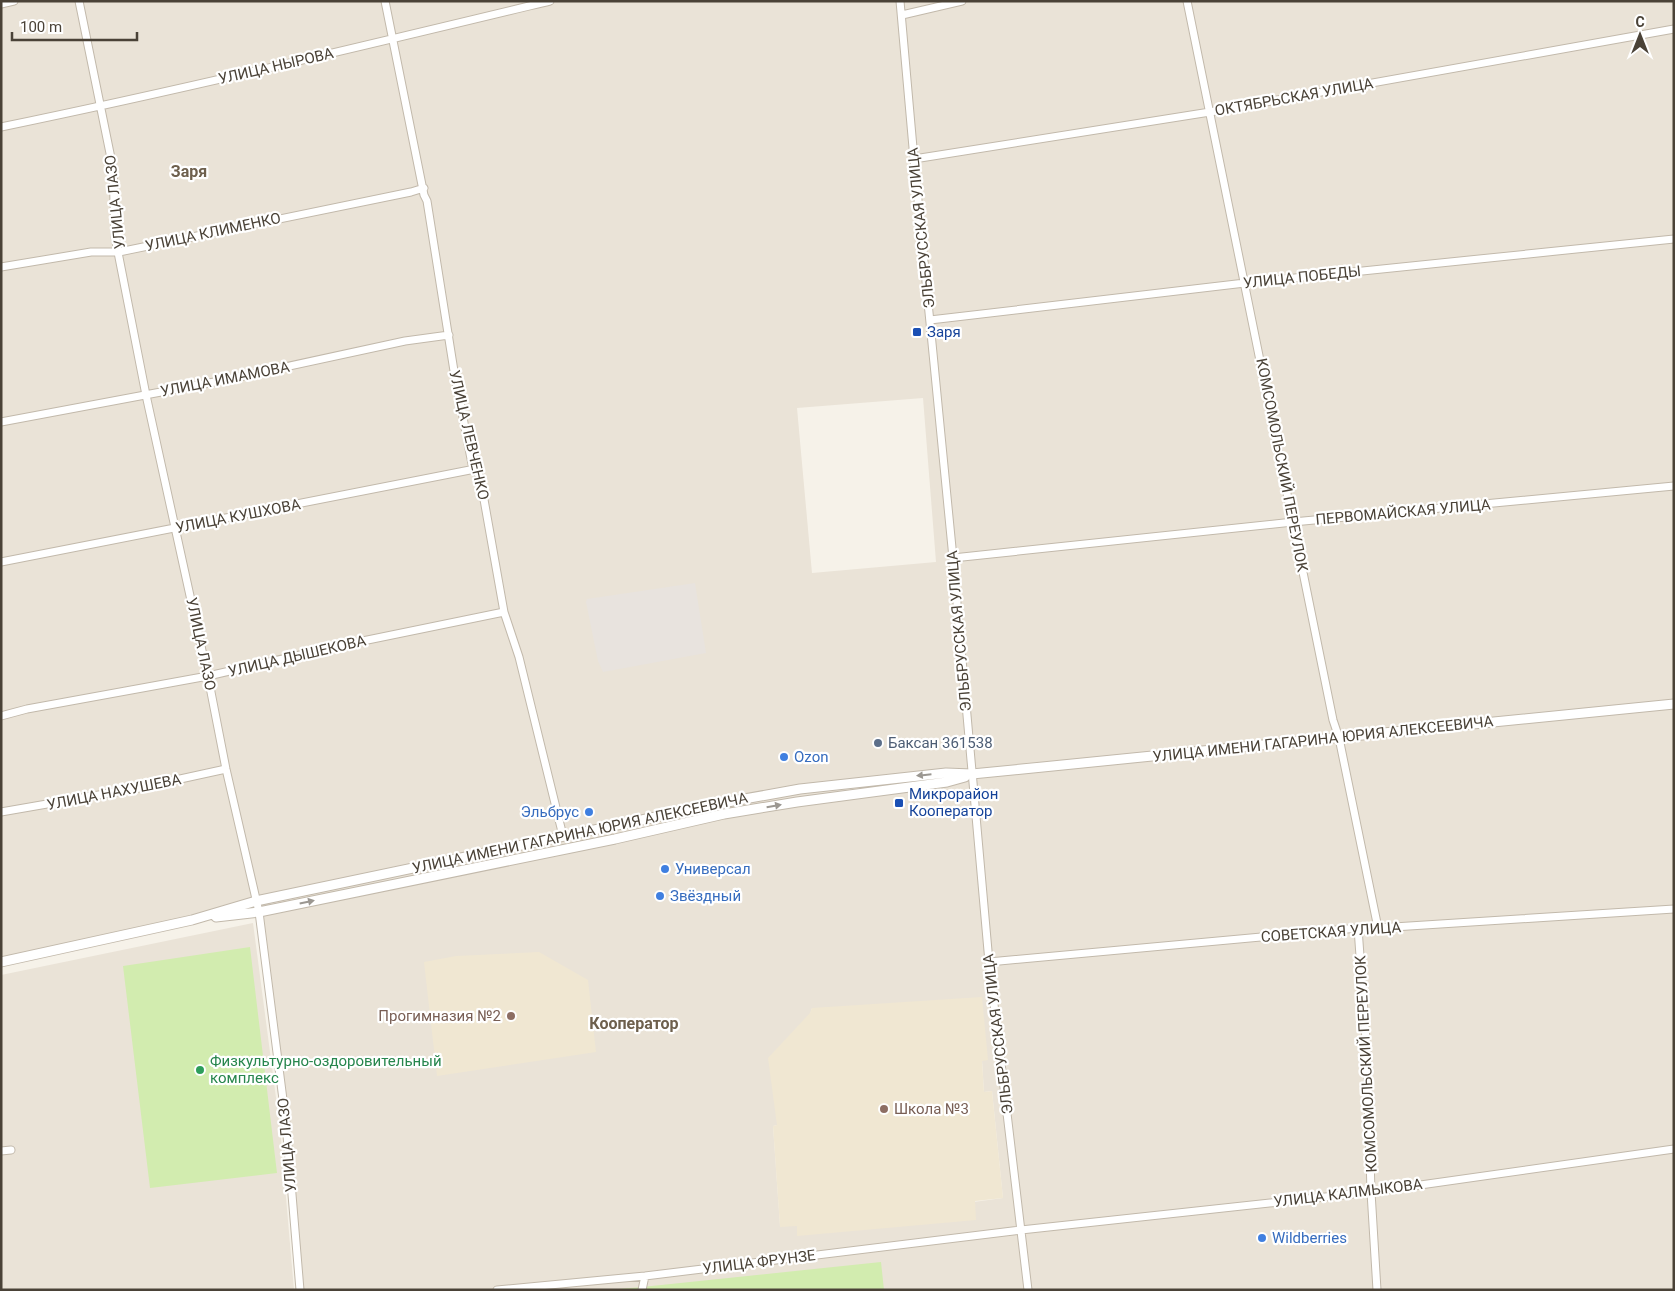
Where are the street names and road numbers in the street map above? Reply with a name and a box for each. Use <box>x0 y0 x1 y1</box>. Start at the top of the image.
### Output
street label: УЛИЦА НЫРОВА <box>217 44 336 88</box>
street label: ОКТЯБРЬСКАЯ УЛИЦА <box>1213 74 1375 120</box>
street label: ЭЛЬБРУССКАЯ УЛИЦА <box>904 146 938 309</box>
street label: УЛИЦА ЛАЗО <box>101 154 129 250</box>
street label: УЛИЦА КЛИМЕНКО <box>144 209 282 255</box>
street label: УЛИЦА ПОБЕДЫ <box>1242 262 1362 292</box>
street label: КОМСОМОЛЬСКИЙ ПЕРЕУЛОК <box>1252 357 1312 574</box>
street label: УЛИЦА ИМАМОВА <box>159 358 291 400</box>
street label: УЛИЦА ЛЕВЧЕНКО <box>445 368 493 502</box>
street label: УЛИЦА КУШХОВА <box>174 495 302 537</box>
street label: ПЕРВОМАЙСКАЯ УЛИЦА <box>1315 495 1492 529</box>
street label: ЭЛЬБРУССКАЯ УЛИЦА <box>943 550 975 712</box>
street label: УЛИЦА ЛАЗО <box>182 596 220 692</box>
street label: УЛИЦА ДЫШЕКОВА <box>226 631 368 681</box>
street label: УЛИЦА ИМЕНИ ГАГАРИНА ЮРИЯ АЛЕКСЕЕВИЧА <box>1152 712 1494 766</box>
street label: УЛИЦА НАХУШЕВА <box>45 770 183 814</box>
street label: УЛИЦА ИМЕНИ ГАГАРИНА ЮРИЯ АЛЕКСЕЕВИЧА <box>411 789 750 877</box>
street label: СОВЕТСКАЯ УЛИЦА <box>1260 918 1402 946</box>
street label: ЭЛЬБРУССКАЯ УЛИЦА <box>979 952 1017 1115</box>
street label: КОМСОМОЛЬСКИЙ ПЕРЕУЛОК <box>1351 955 1381 1173</box>
street label: УЛИЦА ЛАЗО <box>274 1097 300 1193</box>
street label: УЛИЦА КАЛМЫКОВА <box>1272 1175 1424 1211</box>
street label: УЛИЦА ФРУНЗЕ <box>702 1246 817 1278</box>

